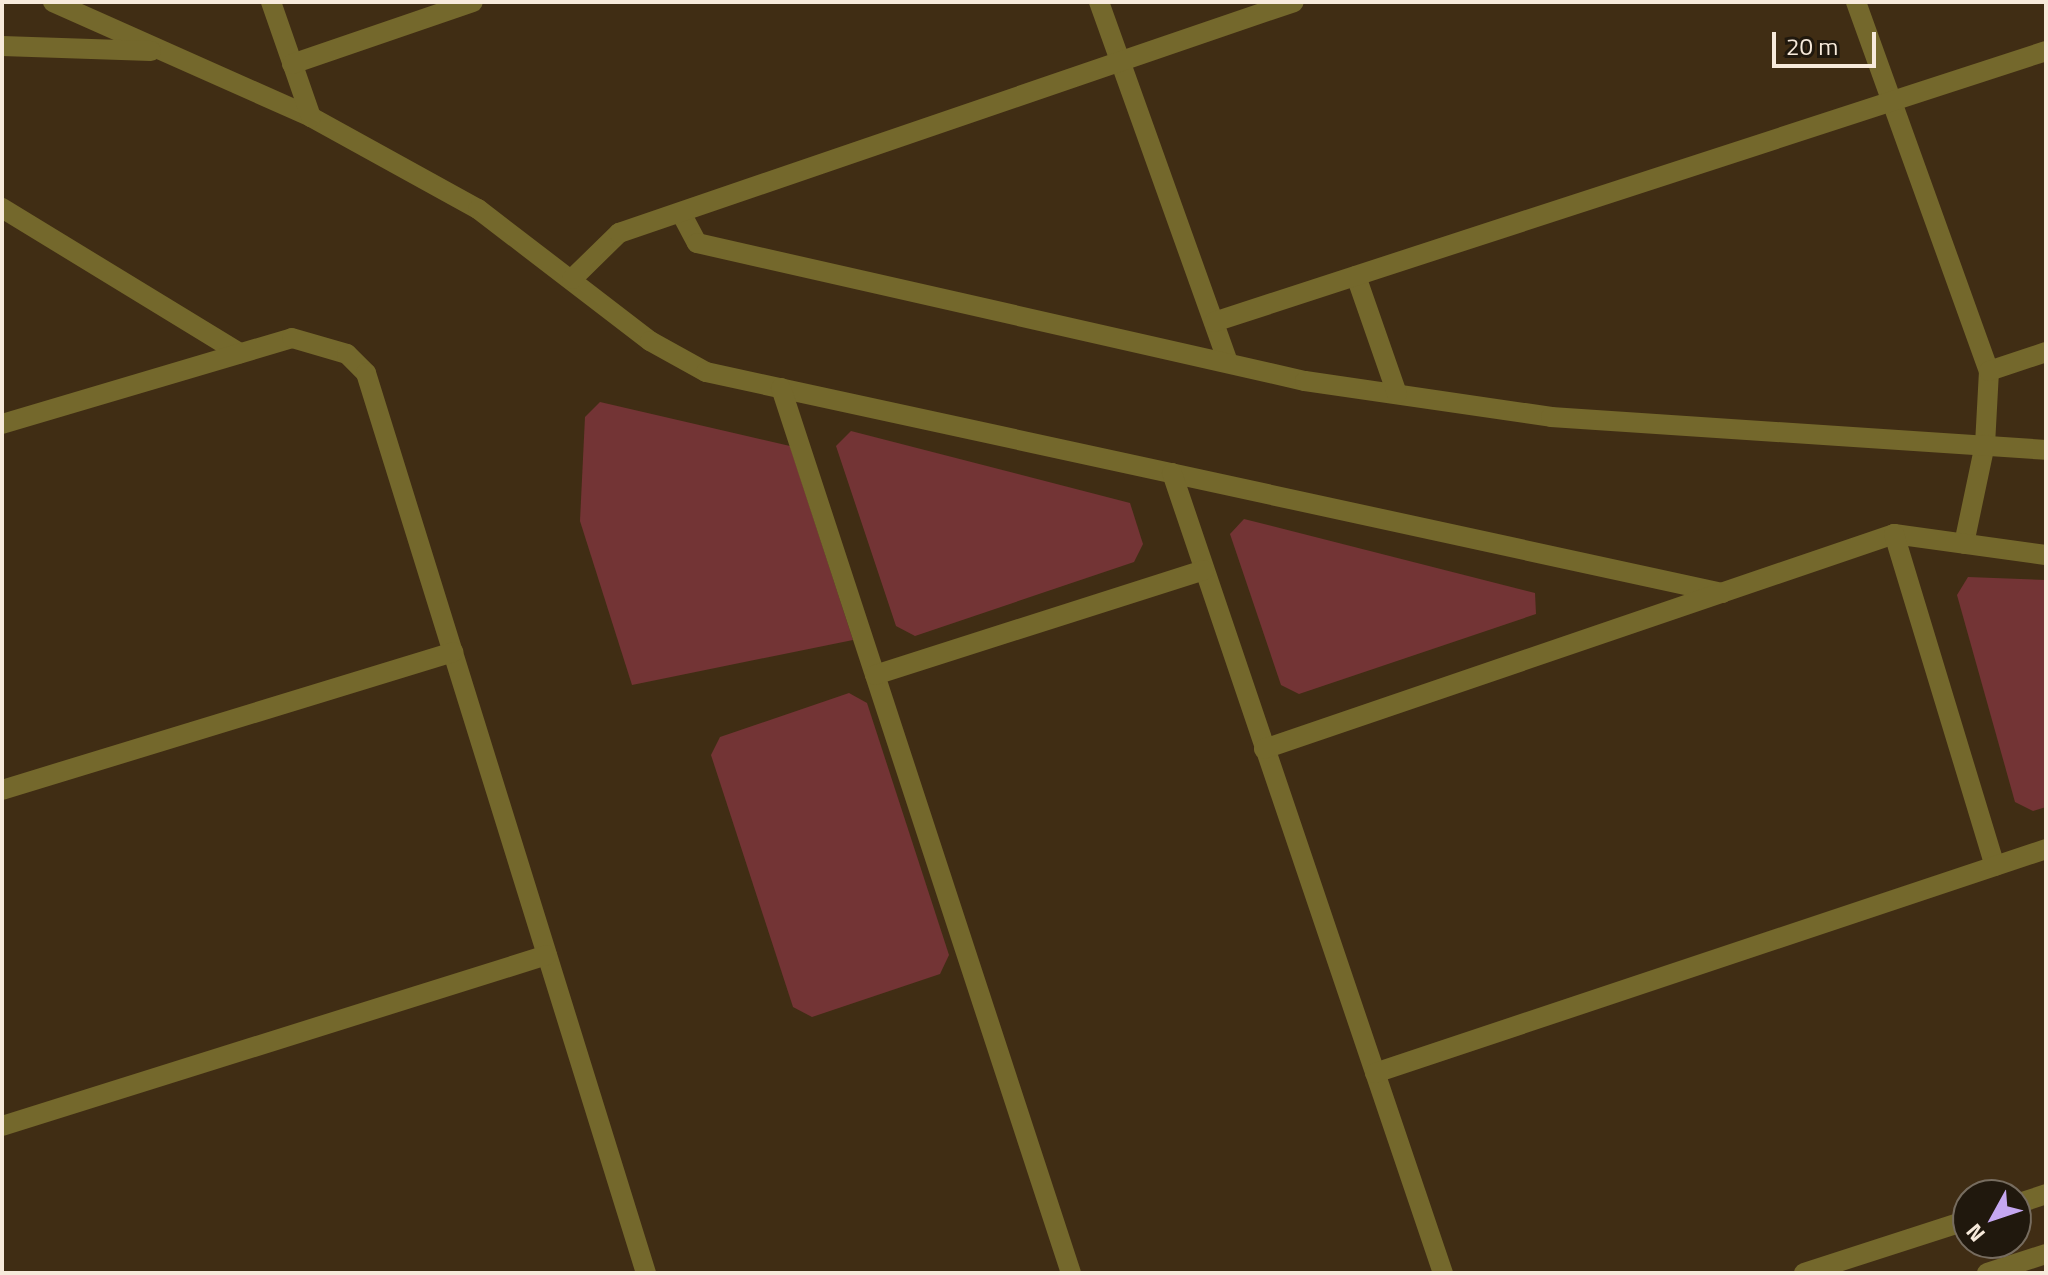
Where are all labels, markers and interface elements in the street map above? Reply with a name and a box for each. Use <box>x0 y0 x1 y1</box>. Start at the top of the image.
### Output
scale bar <box>1776 16 1880 66</box>
text: 20 m <box>1786 28 1838 64</box>
north arrow <box>1952 1179 2032 1259</box>
text: N <box>1957 1216 1993 1250</box>

